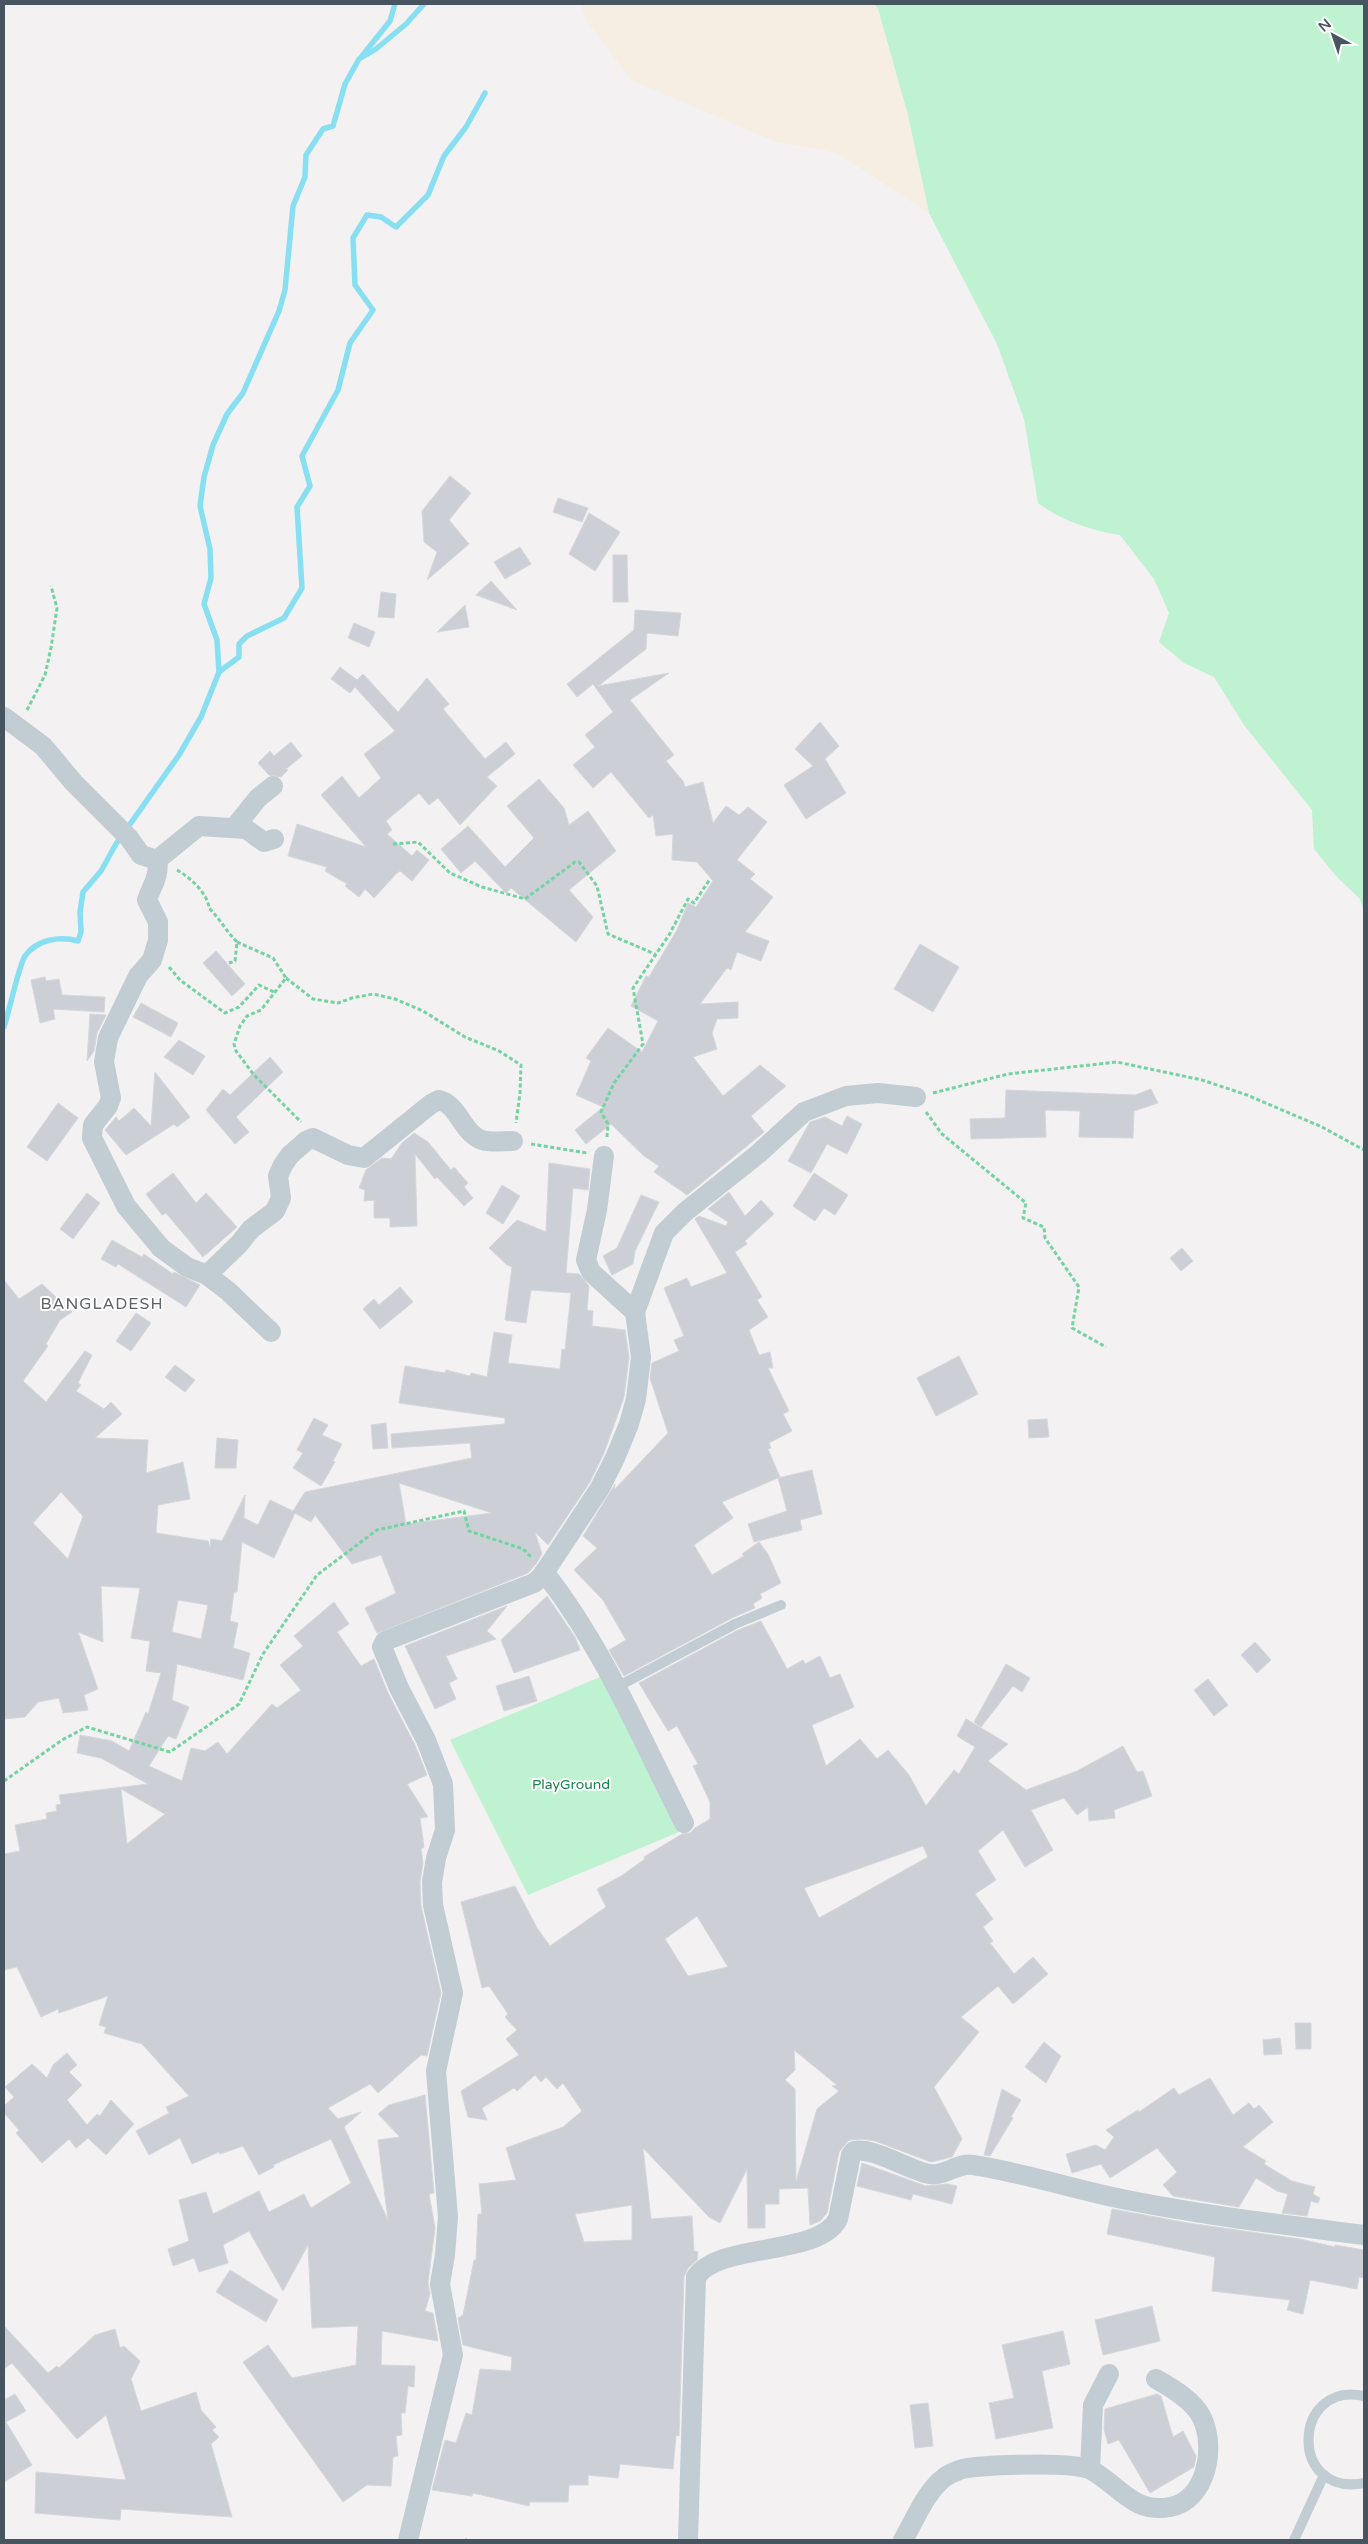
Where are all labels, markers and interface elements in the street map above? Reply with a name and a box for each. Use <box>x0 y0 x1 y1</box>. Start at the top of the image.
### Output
north arrow <box>1308 10 1358 60</box>
text: N <box>1315 15 1335 36</box>
district label: BANGLADESH <box>41 1294 163 1314</box>
park label: PlayGround <box>532 1776 610 1793</box>

